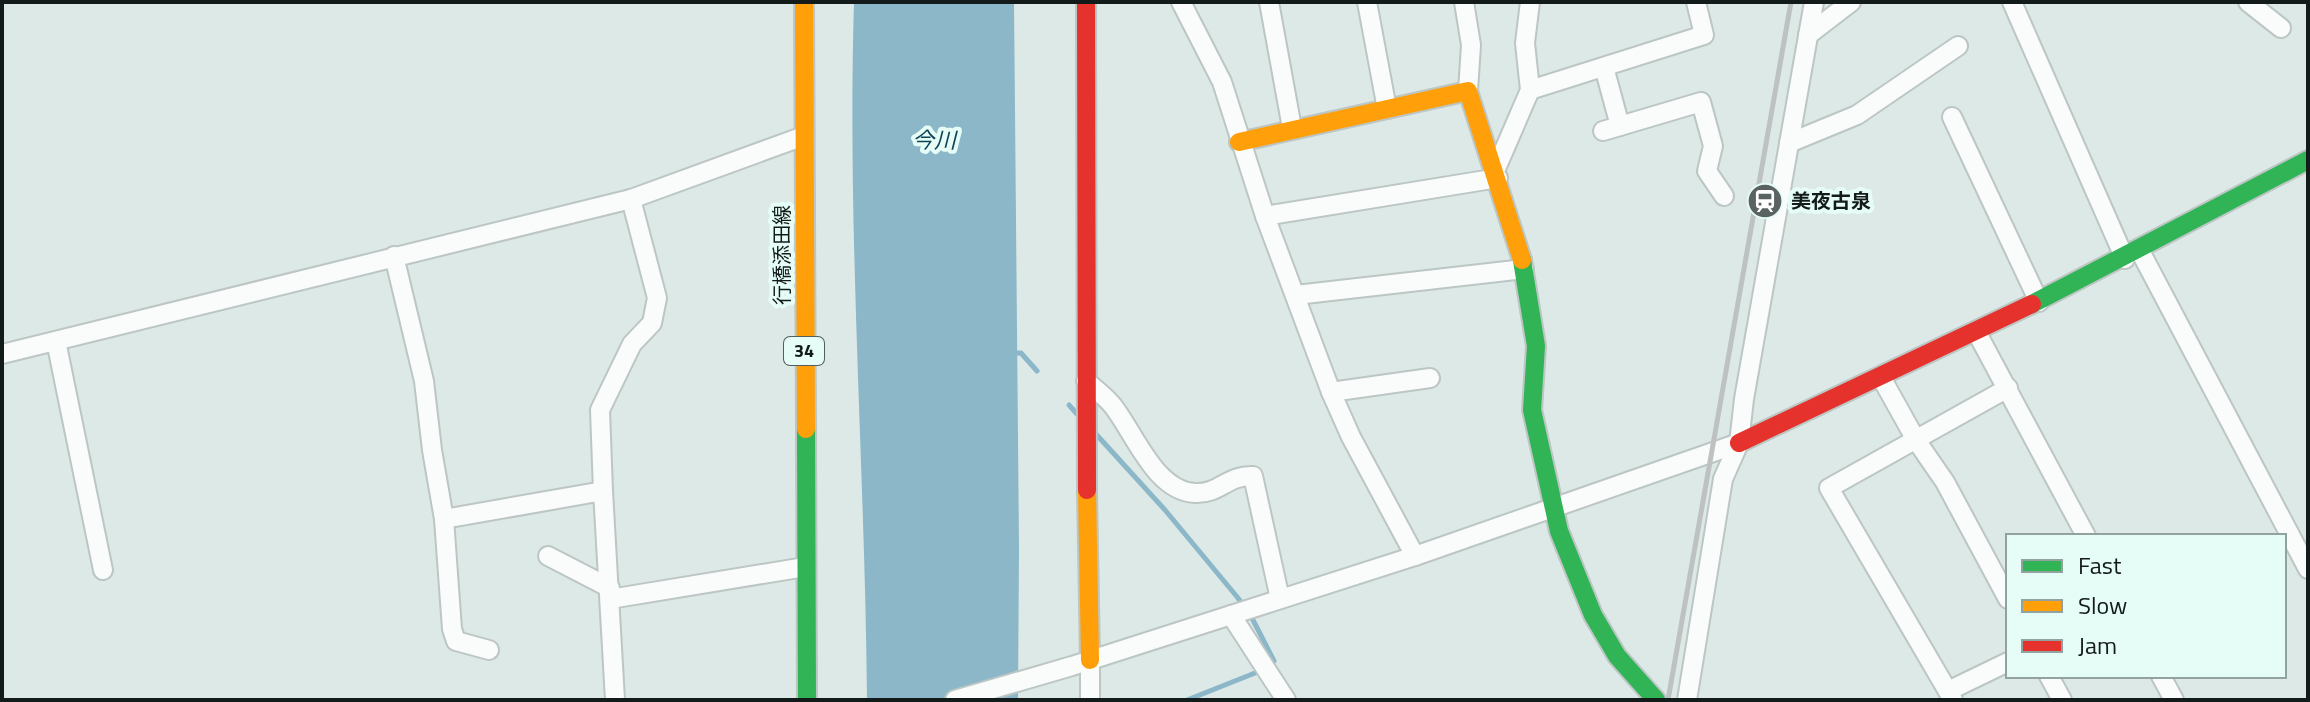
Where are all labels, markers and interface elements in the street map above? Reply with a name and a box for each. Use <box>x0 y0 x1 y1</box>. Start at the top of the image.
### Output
water label: 今川 <box>912 123 958 157</box>
station icon: 美夜古泉 <box>1746 182 1784 220</box>
place label: 美夜古泉 <box>1791 185 1871 216</box>
street label: 行橋添田線 <box>766 205 797 305</box>
road number: 34 <box>784 337 824 365</box>
legend <box>2006 534 2286 678</box>
text: Fast <box>2078 547 2122 583</box>
text: Slow <box>2078 587 2127 623</box>
text: Jam <box>2078 627 2117 663</box>

